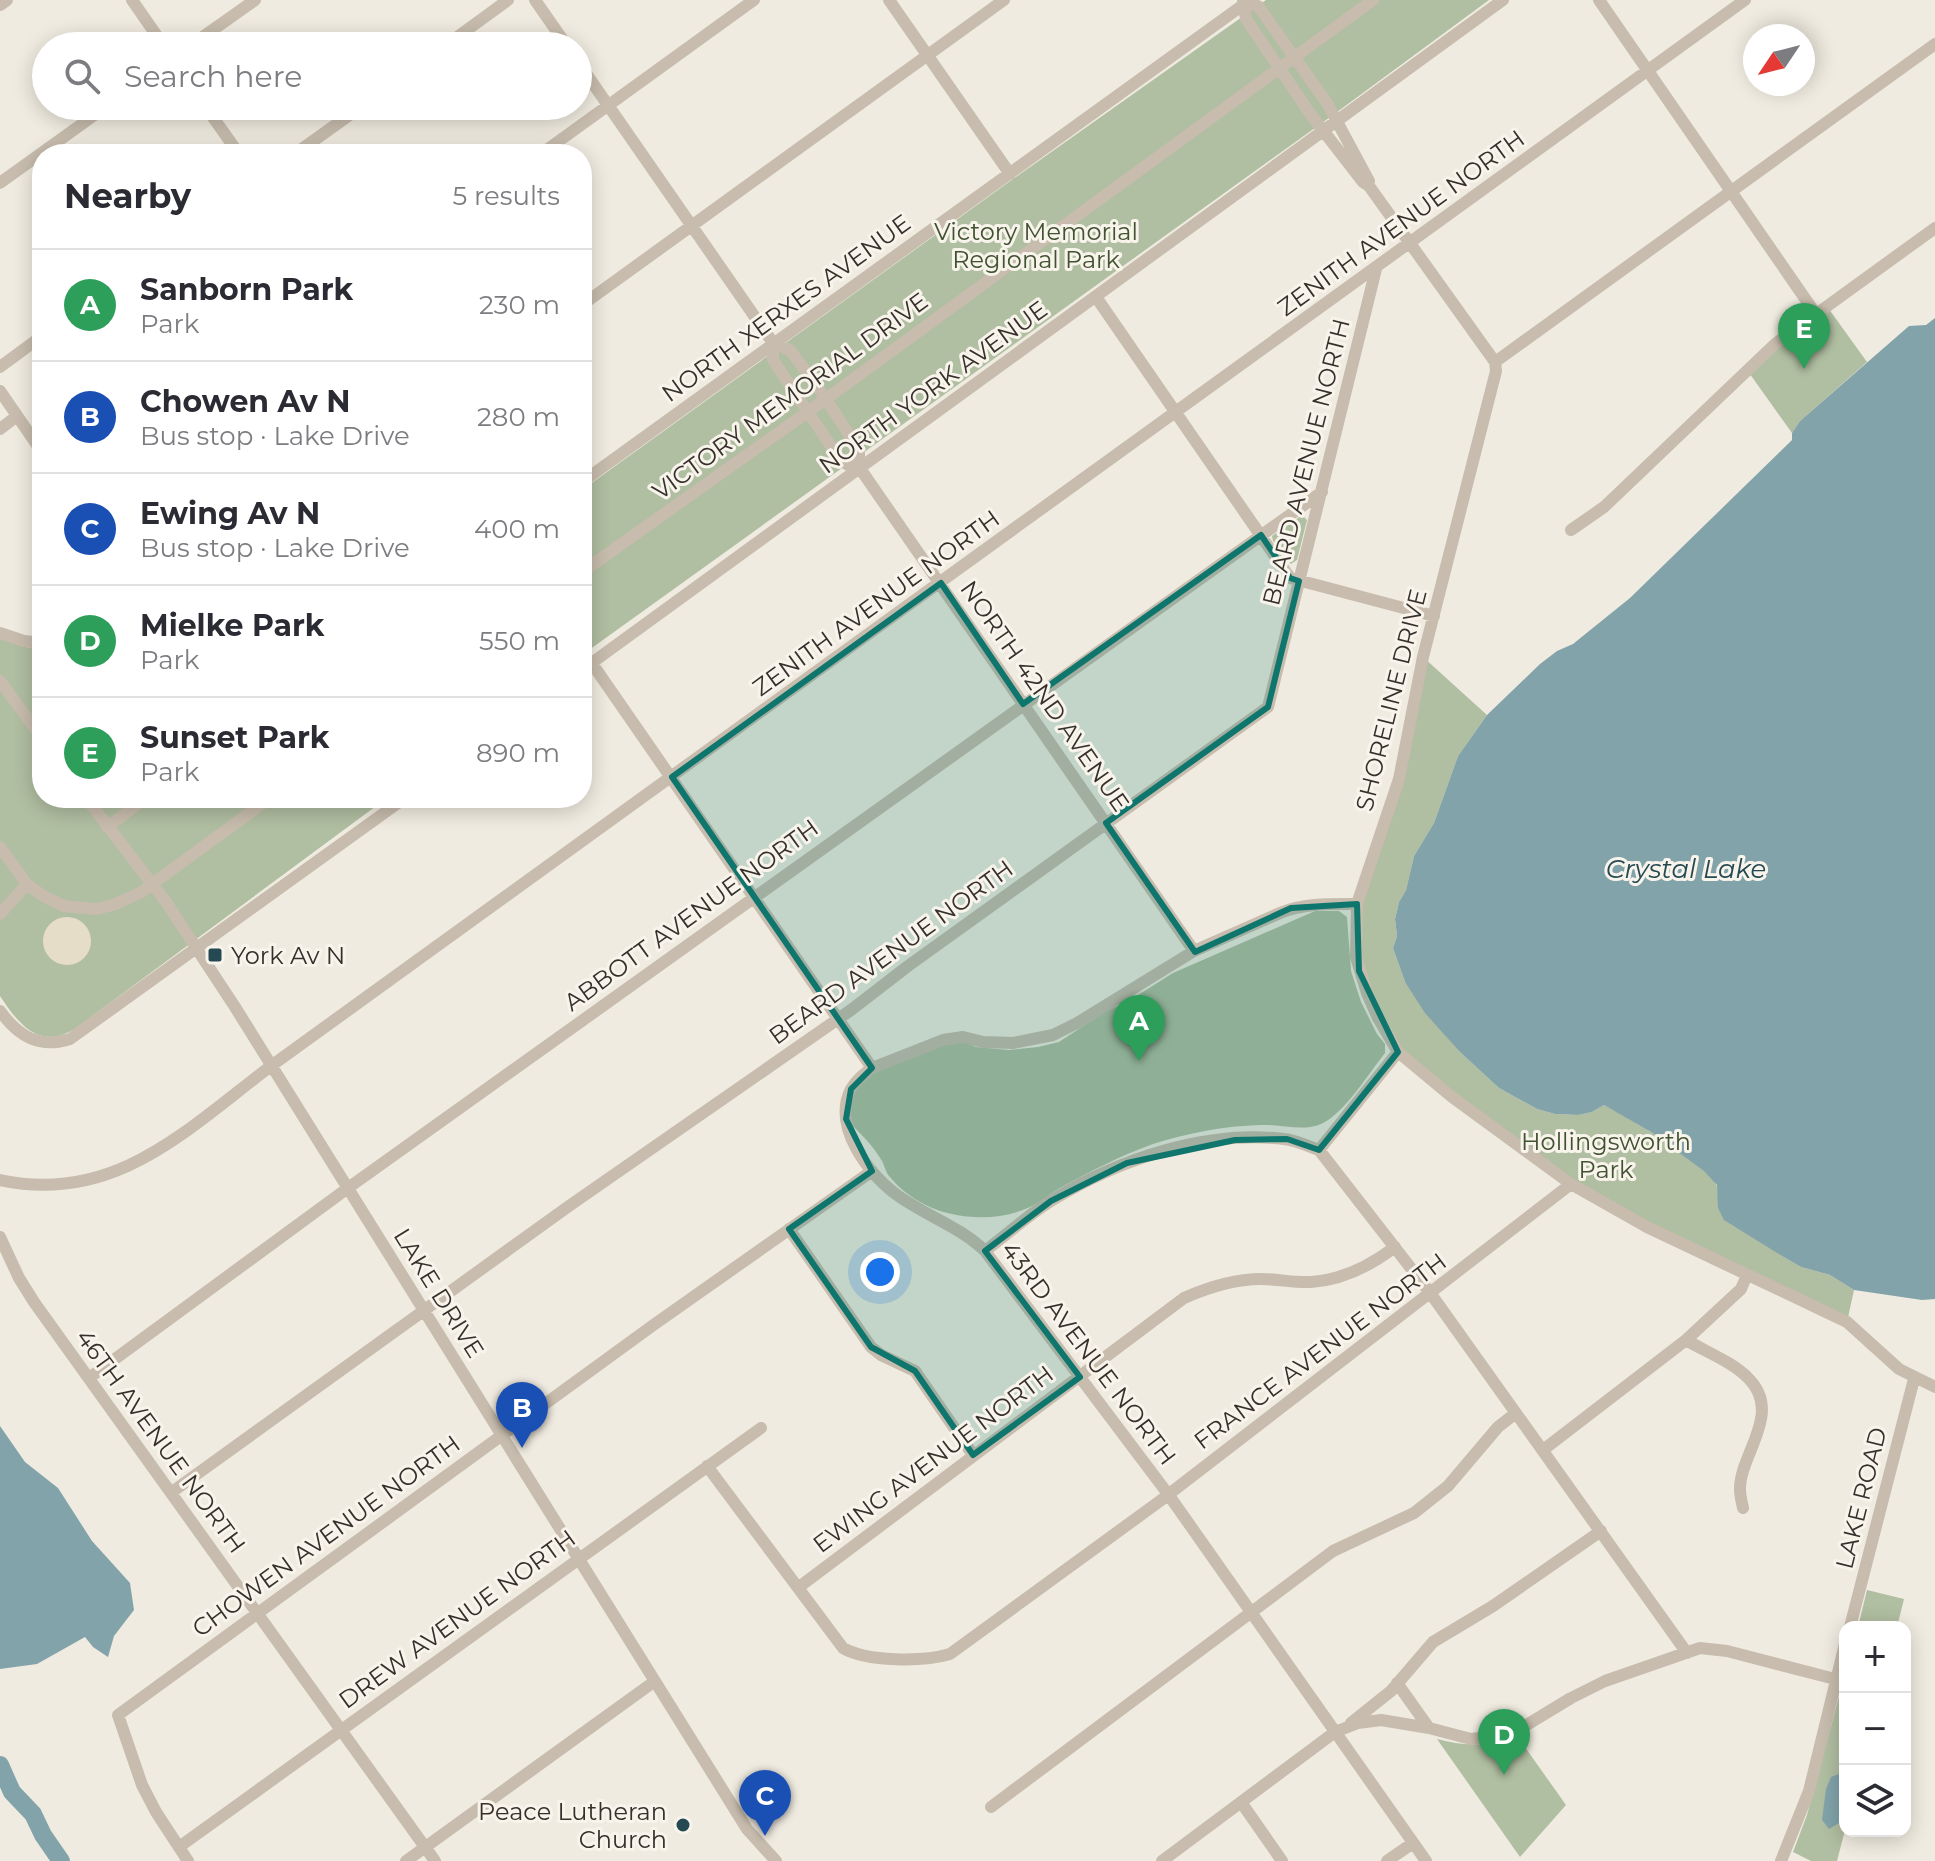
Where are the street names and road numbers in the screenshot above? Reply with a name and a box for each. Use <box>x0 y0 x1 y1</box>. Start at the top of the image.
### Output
street label: ZENITH AVENUE NORTH <box>1272 124 1530 322</box>
street label: NORTH XERXES AVENUE <box>656 208 916 408</box>
street label: VICTORY MEMORIAL DRIVE <box>647 286 933 506</box>
street label: NORTH YORK AVENUE <box>813 294 1053 480</box>
street label: BEARD AVENUE NORTH <box>1256 316 1356 608</box>
street label: ZENITH AVENUE NORTH <box>747 504 1005 702</box>
street label: NORTH 42ND AVENUE <box>954 575 1136 817</box>
street label: SHORELINE DRIVE <box>1349 586 1433 814</box>
street label: ABBOTT AVENUE NORTH <box>558 813 824 1017</box>
street label: BEARD AVENUE NORTH <box>763 854 1019 1050</box>
street label: LAKE DRIVE <box>388 1223 490 1363</box>
street label: 43RD AVENUE NORTH <box>996 1236 1182 1470</box>
street label: FRANCE AVENUE NORTH <box>1188 1247 1452 1455</box>
street label: 46TH AVENUE NORTH <box>70 1323 252 1559</box>
street label: EWING AVENUE NORTH <box>807 1359 1059 1559</box>
street label: LAKE ROAD <box>1829 1424 1893 1572</box>
street label: CHOWEN AVENUE NORTH <box>186 1429 466 1643</box>
street label: DREW AVENUE NORTH <box>333 1523 581 1715</box>

